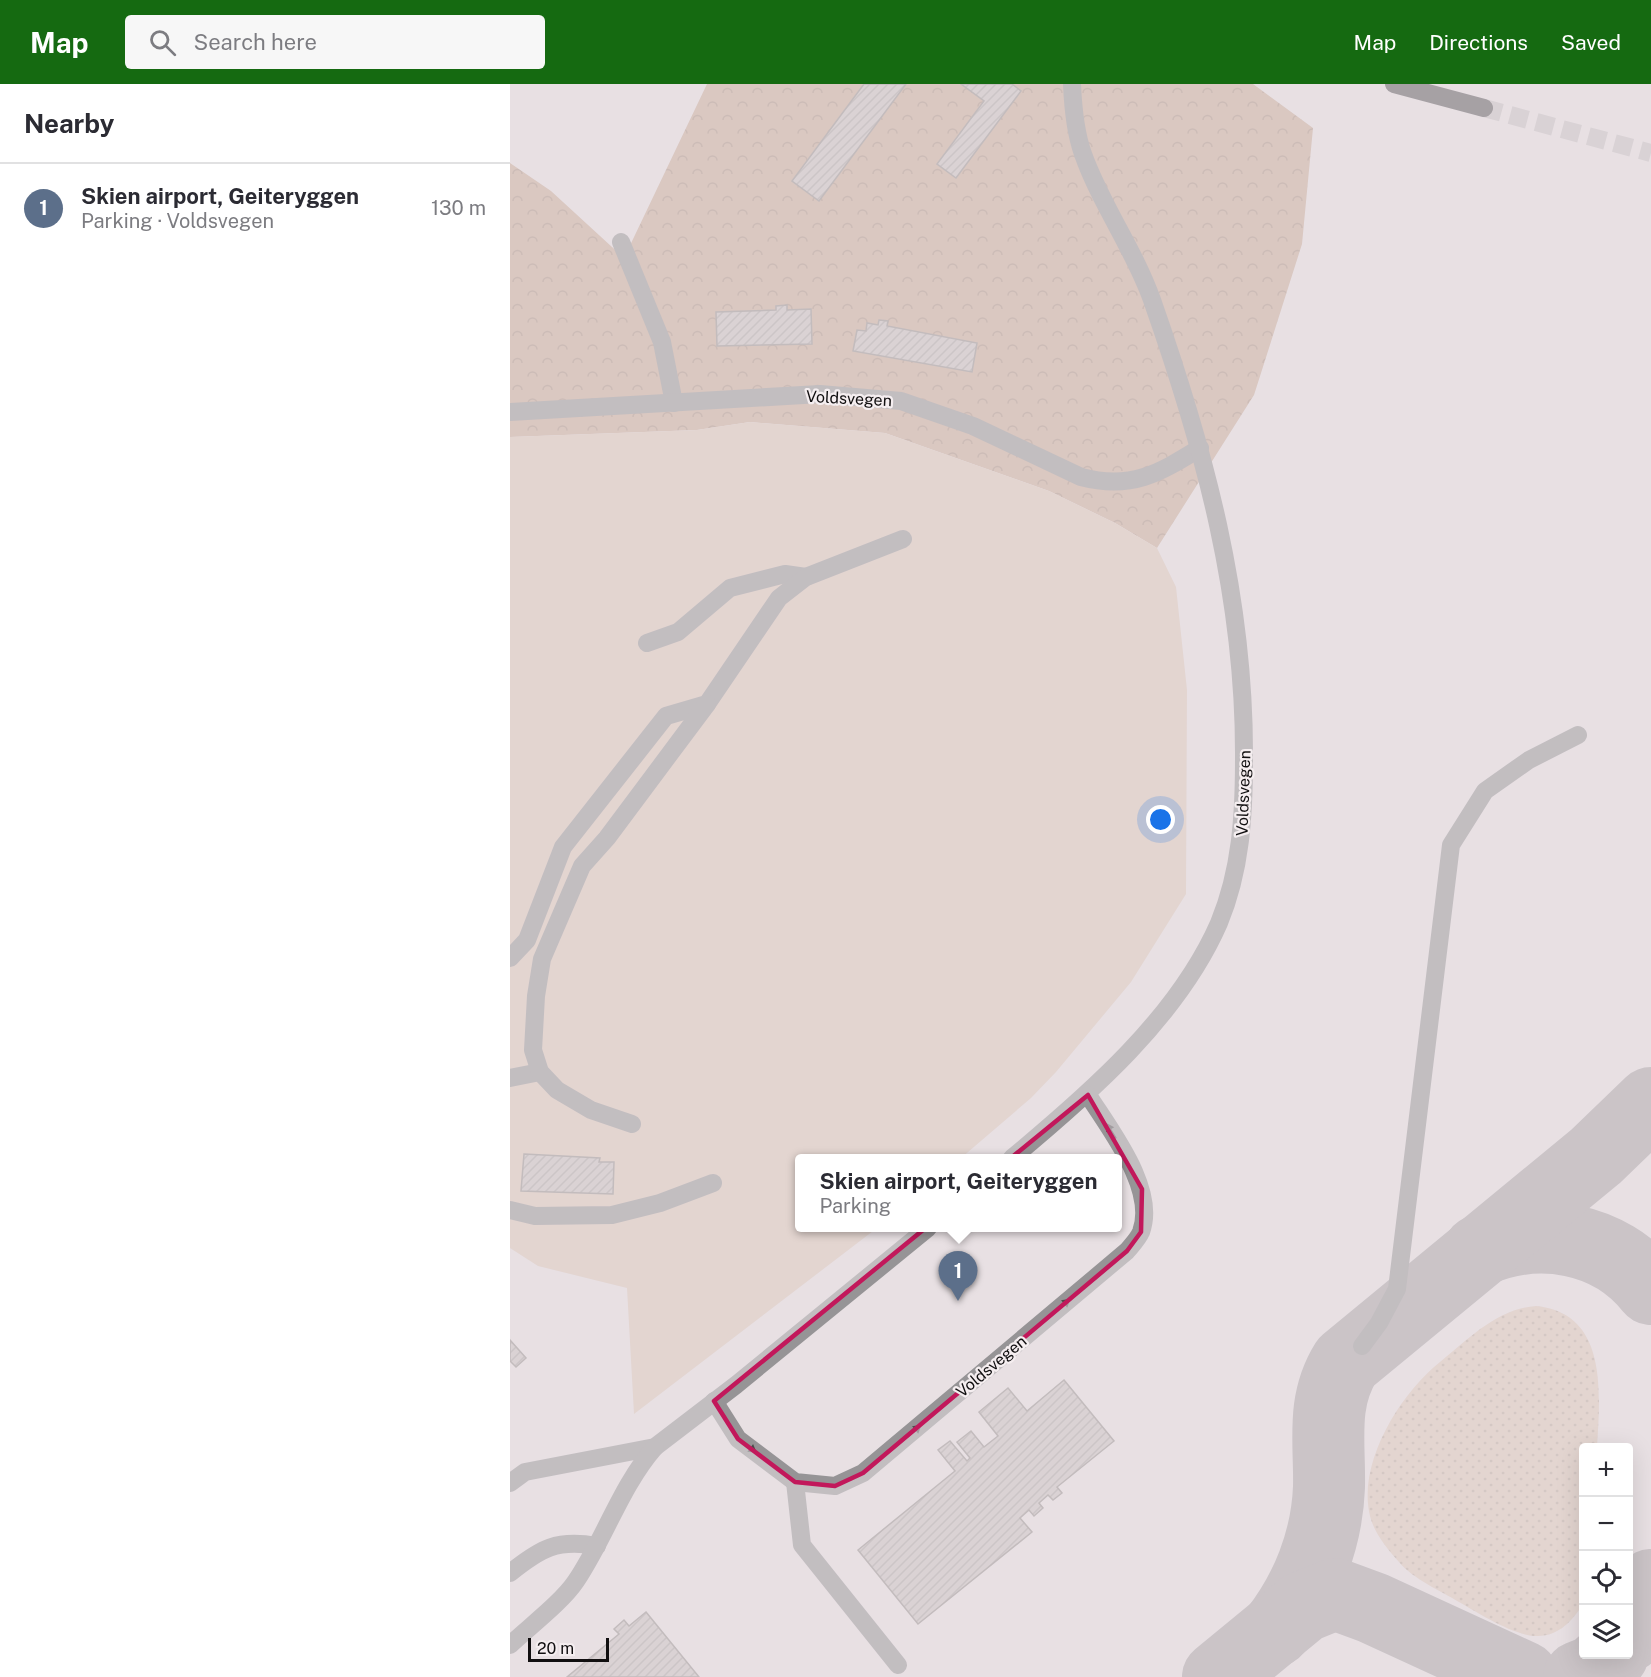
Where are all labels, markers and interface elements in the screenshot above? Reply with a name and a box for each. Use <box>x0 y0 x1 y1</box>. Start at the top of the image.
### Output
search box <box>125 15 545 69</box>
text: Map <box>30 26 89 59</box>
icon: search <box>146 26 179 59</box>
text: Search here <box>194 29 317 55</box>
text: Map <box>1354 30 1396 55</box>
text: Directions <box>1429 30 1528 55</box>
text: Saved <box>1561 30 1621 55</box>
text: Nearby <box>24 108 114 139</box>
text: Skien airport, Geiteryggen <box>81 183 359 209</box>
text: 1 <box>39 196 48 220</box>
text: 130 m <box>431 196 486 220</box>
text: Parking · Voldsvegen <box>81 209 274 233</box>
street label: Voldsvegen <box>806 387 892 410</box>
street label: Voldsvegen <box>1233 750 1254 836</box>
your location <box>1146 805 1175 834</box>
one-way arrow <box>1106 1123 1117 1139</box>
popup <box>795 1154 1122 1232</box>
text: Skien airport, Geiteryggen <box>819 1168 1098 1194</box>
text: Parking <box>819 1194 891 1218</box>
pin: 1 <box>938 1252 978 1301</box>
one-way arrow <box>1055 1299 1070 1312</box>
street label: Voldsvegen <box>952 1331 1030 1401</box>
one-way arrow <box>906 1424 922 1437</box>
one-way arrow <box>742 1441 757 1453</box>
map controls <box>1579 1443 1633 1659</box>
button: + <box>1579 1443 1633 1497</box>
button: − <box>1579 1497 1633 1551</box>
button: locate <box>1579 1551 1633 1605</box>
button: layers <box>1579 1605 1633 1659</box>
scale bar <box>528 1635 609 1662</box>
text: 20 m <box>537 1639 574 1658</box>

